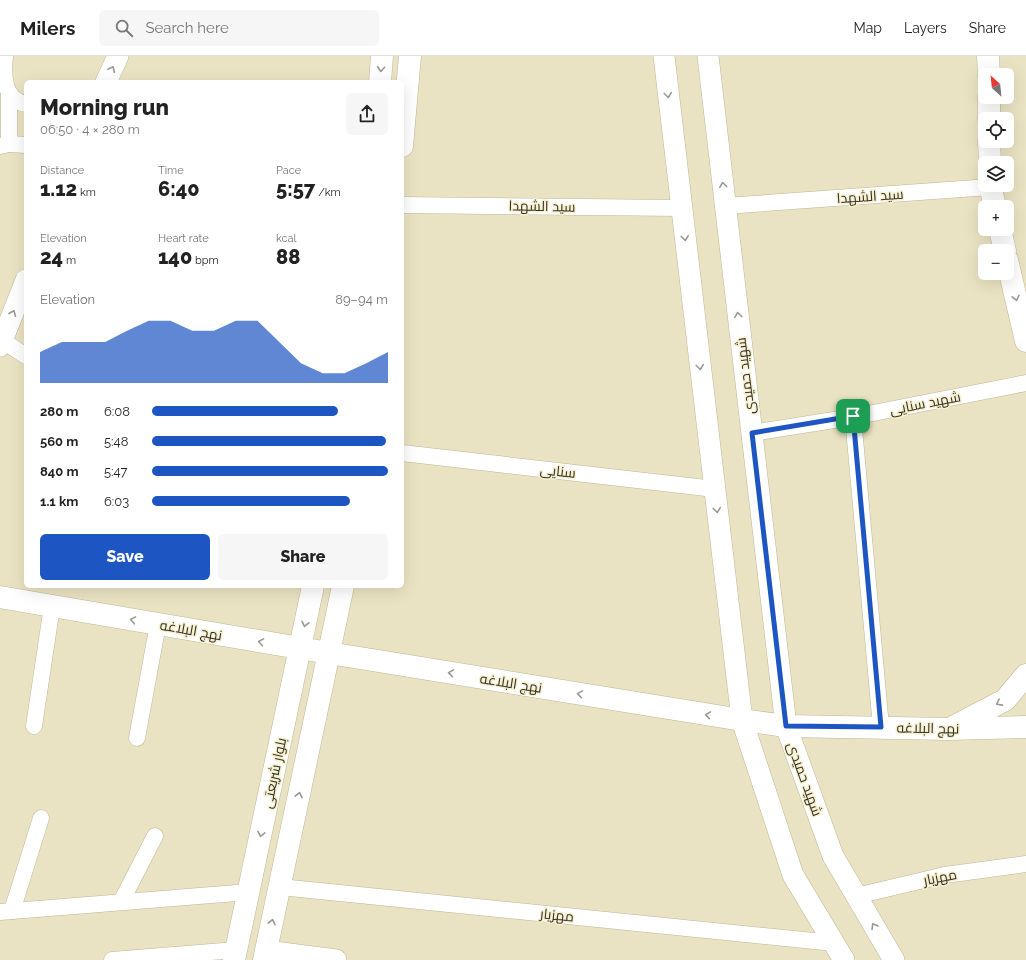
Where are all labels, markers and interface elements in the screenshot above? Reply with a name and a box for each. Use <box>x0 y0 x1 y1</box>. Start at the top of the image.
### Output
search box <box>99 10 379 46</box>
text: Milers <box>20 17 75 39</box>
icon: search <box>113 17 135 39</box>
text: Search here <box>145 19 229 37</box>
text: Map <box>854 20 882 36</box>
text: Layers <box>904 20 947 36</box>
text: Share <box>969 20 1006 36</box>
one-way arrow <box>108 66 116 73</box>
one-way arrow <box>377 66 386 72</box>
north arrow <box>978 68 1014 104</box>
map controls <box>978 68 1014 280</box>
one-way arrow <box>664 92 673 98</box>
button: share <box>346 93 388 135</box>
text: Morning run <box>40 94 169 120</box>
button: locate <box>978 112 1014 148</box>
text: 06:50 · 4 × 280 m <box>40 122 140 137</box>
button: layers <box>978 156 1014 192</box>
text: Distance <box>40 164 84 177</box>
text: Time <box>158 164 184 177</box>
text: Pace <box>276 164 301 177</box>
text: 1.12 <box>40 177 77 201</box>
text: 6:40 <box>158 177 199 201</box>
text: 5:57 <box>276 177 315 201</box>
one-way arrow <box>719 182 728 188</box>
text: km <box>77 186 96 199</box>
text: /km <box>315 186 341 199</box>
street label: سید الشهدا <box>836 186 904 206</box>
street label: سید الشهدا <box>508 197 576 215</box>
button: + <box>978 200 1014 236</box>
text: Elevation <box>40 232 87 245</box>
text: Heart rate <box>158 232 209 245</box>
text: kcal <box>276 232 297 245</box>
one-way arrow <box>680 235 689 241</box>
button: − <box>978 244 1014 280</box>
text: 24 <box>40 245 63 269</box>
text: 140 <box>158 245 192 269</box>
text: 88 <box>276 245 300 269</box>
text: m <box>63 254 76 267</box>
text: bpm <box>192 254 219 267</box>
text: Elevation <box>40 292 95 307</box>
text: 89–94 m <box>335 292 388 307</box>
one-way arrow <box>1011 294 1020 301</box>
one-way arrow <box>8 309 16 317</box>
one-way arrow <box>734 312 743 318</box>
street label: شهید حمیدی <box>732 337 758 415</box>
one-way arrow <box>695 364 704 370</box>
street label: شهید سنایی <box>888 388 962 418</box>
pin <box>836 399 870 433</box>
text: 280 m <box>40 404 78 419</box>
text: 6:08 <box>104 404 130 419</box>
icon: arrive <box>842 405 864 427</box>
text: 560 m <box>40 434 78 449</box>
text: 5:48 <box>104 434 128 449</box>
street label: سنایی <box>539 461 577 481</box>
text: 840 m <box>40 464 78 479</box>
text: 5:47 <box>104 464 128 479</box>
text: 1.1 km <box>40 494 78 509</box>
text: 6:03 <box>104 494 129 509</box>
one-way arrow <box>712 507 721 513</box>
button: Save <box>40 534 210 580</box>
button: Share <box>218 534 388 580</box>
one-way arrow <box>130 616 136 624</box>
street label: نهج البلاغه <box>158 617 223 644</box>
one-way arrow <box>301 621 310 627</box>
one-way arrow <box>258 638 265 647</box>
one-way arrow <box>448 669 454 678</box>
street label: نهج البلاغه <box>479 670 543 697</box>
one-way arrow <box>576 690 583 699</box>
one-way arrow <box>996 698 1004 706</box>
one-way arrow <box>705 711 711 720</box>
street label: نهج البلاغه <box>896 719 960 738</box>
street label: بلوار شریعتی <box>259 736 289 810</box>
street label: شهید حمیدی <box>784 740 826 818</box>
one-way arrow <box>295 792 303 798</box>
one-way arrow <box>257 830 265 837</box>
street label: مهزیار <box>921 866 958 888</box>
street label: مهزیار <box>538 905 575 925</box>
one-way arrow <box>268 919 276 925</box>
one-way arrow <box>871 923 878 930</box>

